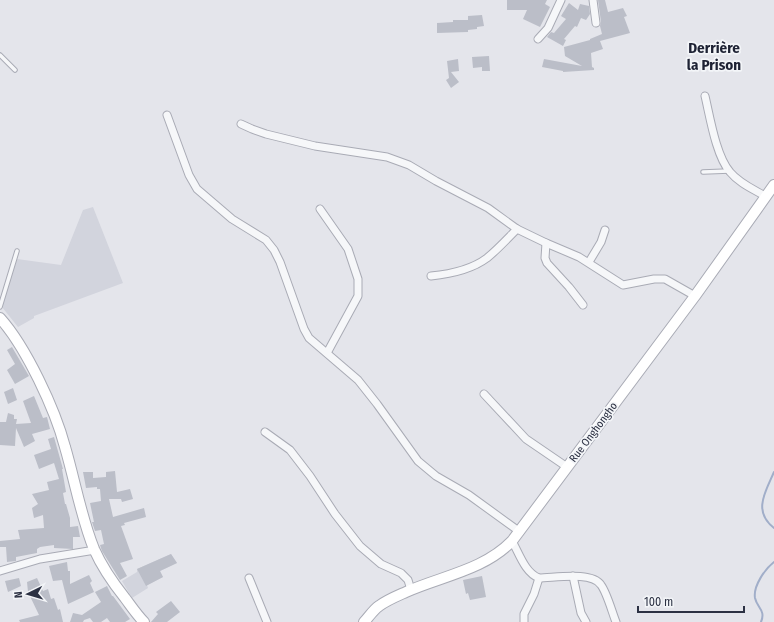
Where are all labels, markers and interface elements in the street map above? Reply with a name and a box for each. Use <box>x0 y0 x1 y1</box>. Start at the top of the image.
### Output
district label: Derrière la Prison <box>687 39 741 74</box>
street label: Rue Onghongho <box>567 400 620 465</box>
north arrow <box>8 574 48 614</box>
scale bar <box>638 588 744 614</box>
text: N <box>12 591 25 599</box>
text: 100 m <box>644 595 673 609</box>

